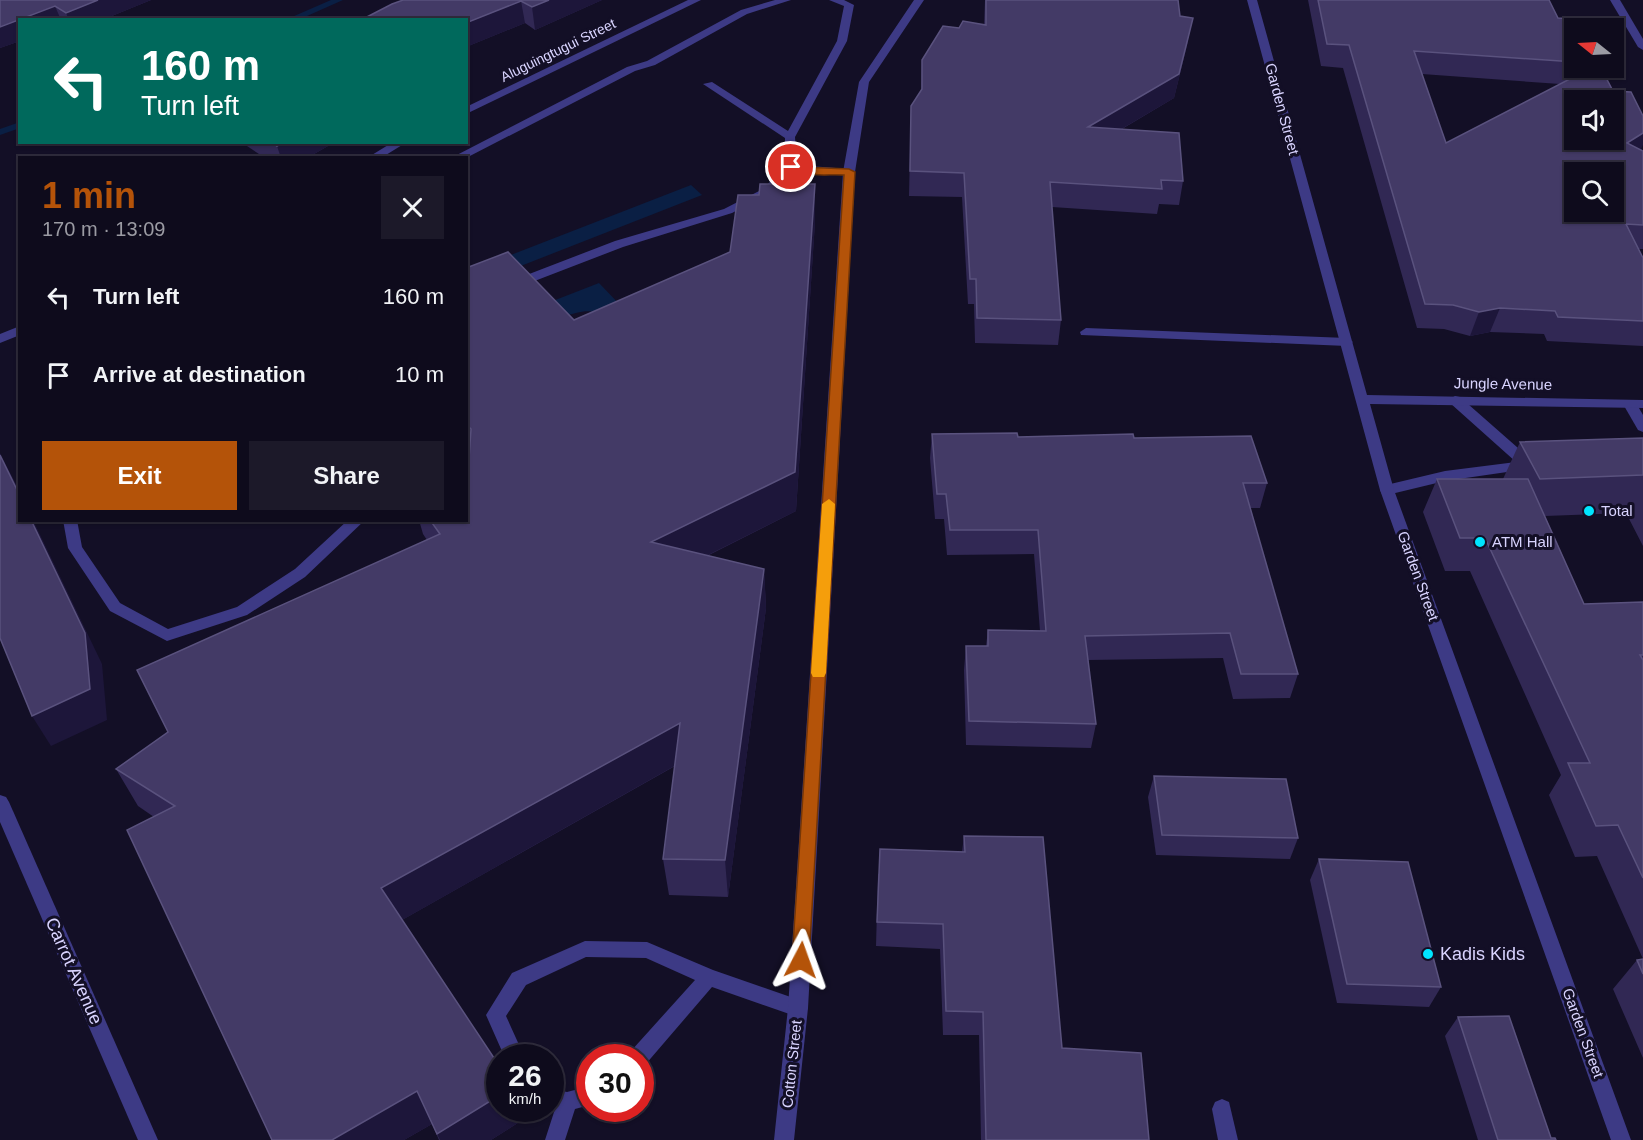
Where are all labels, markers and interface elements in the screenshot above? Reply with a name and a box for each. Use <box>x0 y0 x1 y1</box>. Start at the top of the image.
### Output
street label: Aluguingtugui Street <box>498 15 618 85</box>
north arrow <box>1564 18 1624 78</box>
map controls <box>1564 18 1624 222</box>
icon: left <box>42 42 120 120</box>
text: 160 m <box>141 42 260 89</box>
street label: Garden Street <box>1262 61 1303 157</box>
button: sound <box>1564 90 1624 150</box>
text: Turn left <box>141 91 239 121</box>
pin <box>765 141 816 192</box>
icon: arrive <box>774 150 807 183</box>
button: search <box>1564 162 1624 222</box>
text: 1 min <box>42 175 136 216</box>
button: close <box>381 176 444 239</box>
text: 170 m · 13:09 <box>42 218 165 240</box>
icon: left <box>42 281 75 314</box>
text: Turn left <box>93 284 179 309</box>
text: 160 m <box>383 284 444 309</box>
icon: arrive <box>42 359 75 392</box>
text: Arrive at destination <box>93 362 306 387</box>
text: 10 m <box>395 362 444 387</box>
street label: Jungle Avenue <box>1454 374 1552 393</box>
button: Exit <box>42 441 237 510</box>
button: Share <box>249 441 444 510</box>
place label: Total <box>1601 502 1633 519</box>
marker: Total <box>1582 504 1596 518</box>
street label: Garden Street <box>1394 529 1443 624</box>
place label: ATM Hall <box>1492 533 1553 550</box>
marker: ATM Hall <box>1473 535 1487 549</box>
street label: Carrot Avenue <box>42 915 106 1027</box>
position arrow <box>769 928 833 992</box>
place label: Kadis Kids <box>1440 944 1525 964</box>
marker: Kadis Kids <box>1421 947 1435 961</box>
street label: Garden Street <box>1559 986 1608 1081</box>
street label: Cotton Street <box>778 1018 805 1109</box>
speed limit sign: 30 <box>576 1044 654 1122</box>
text: 26 <box>508 1059 542 1092</box>
text: km/h <box>509 1090 541 1107</box>

